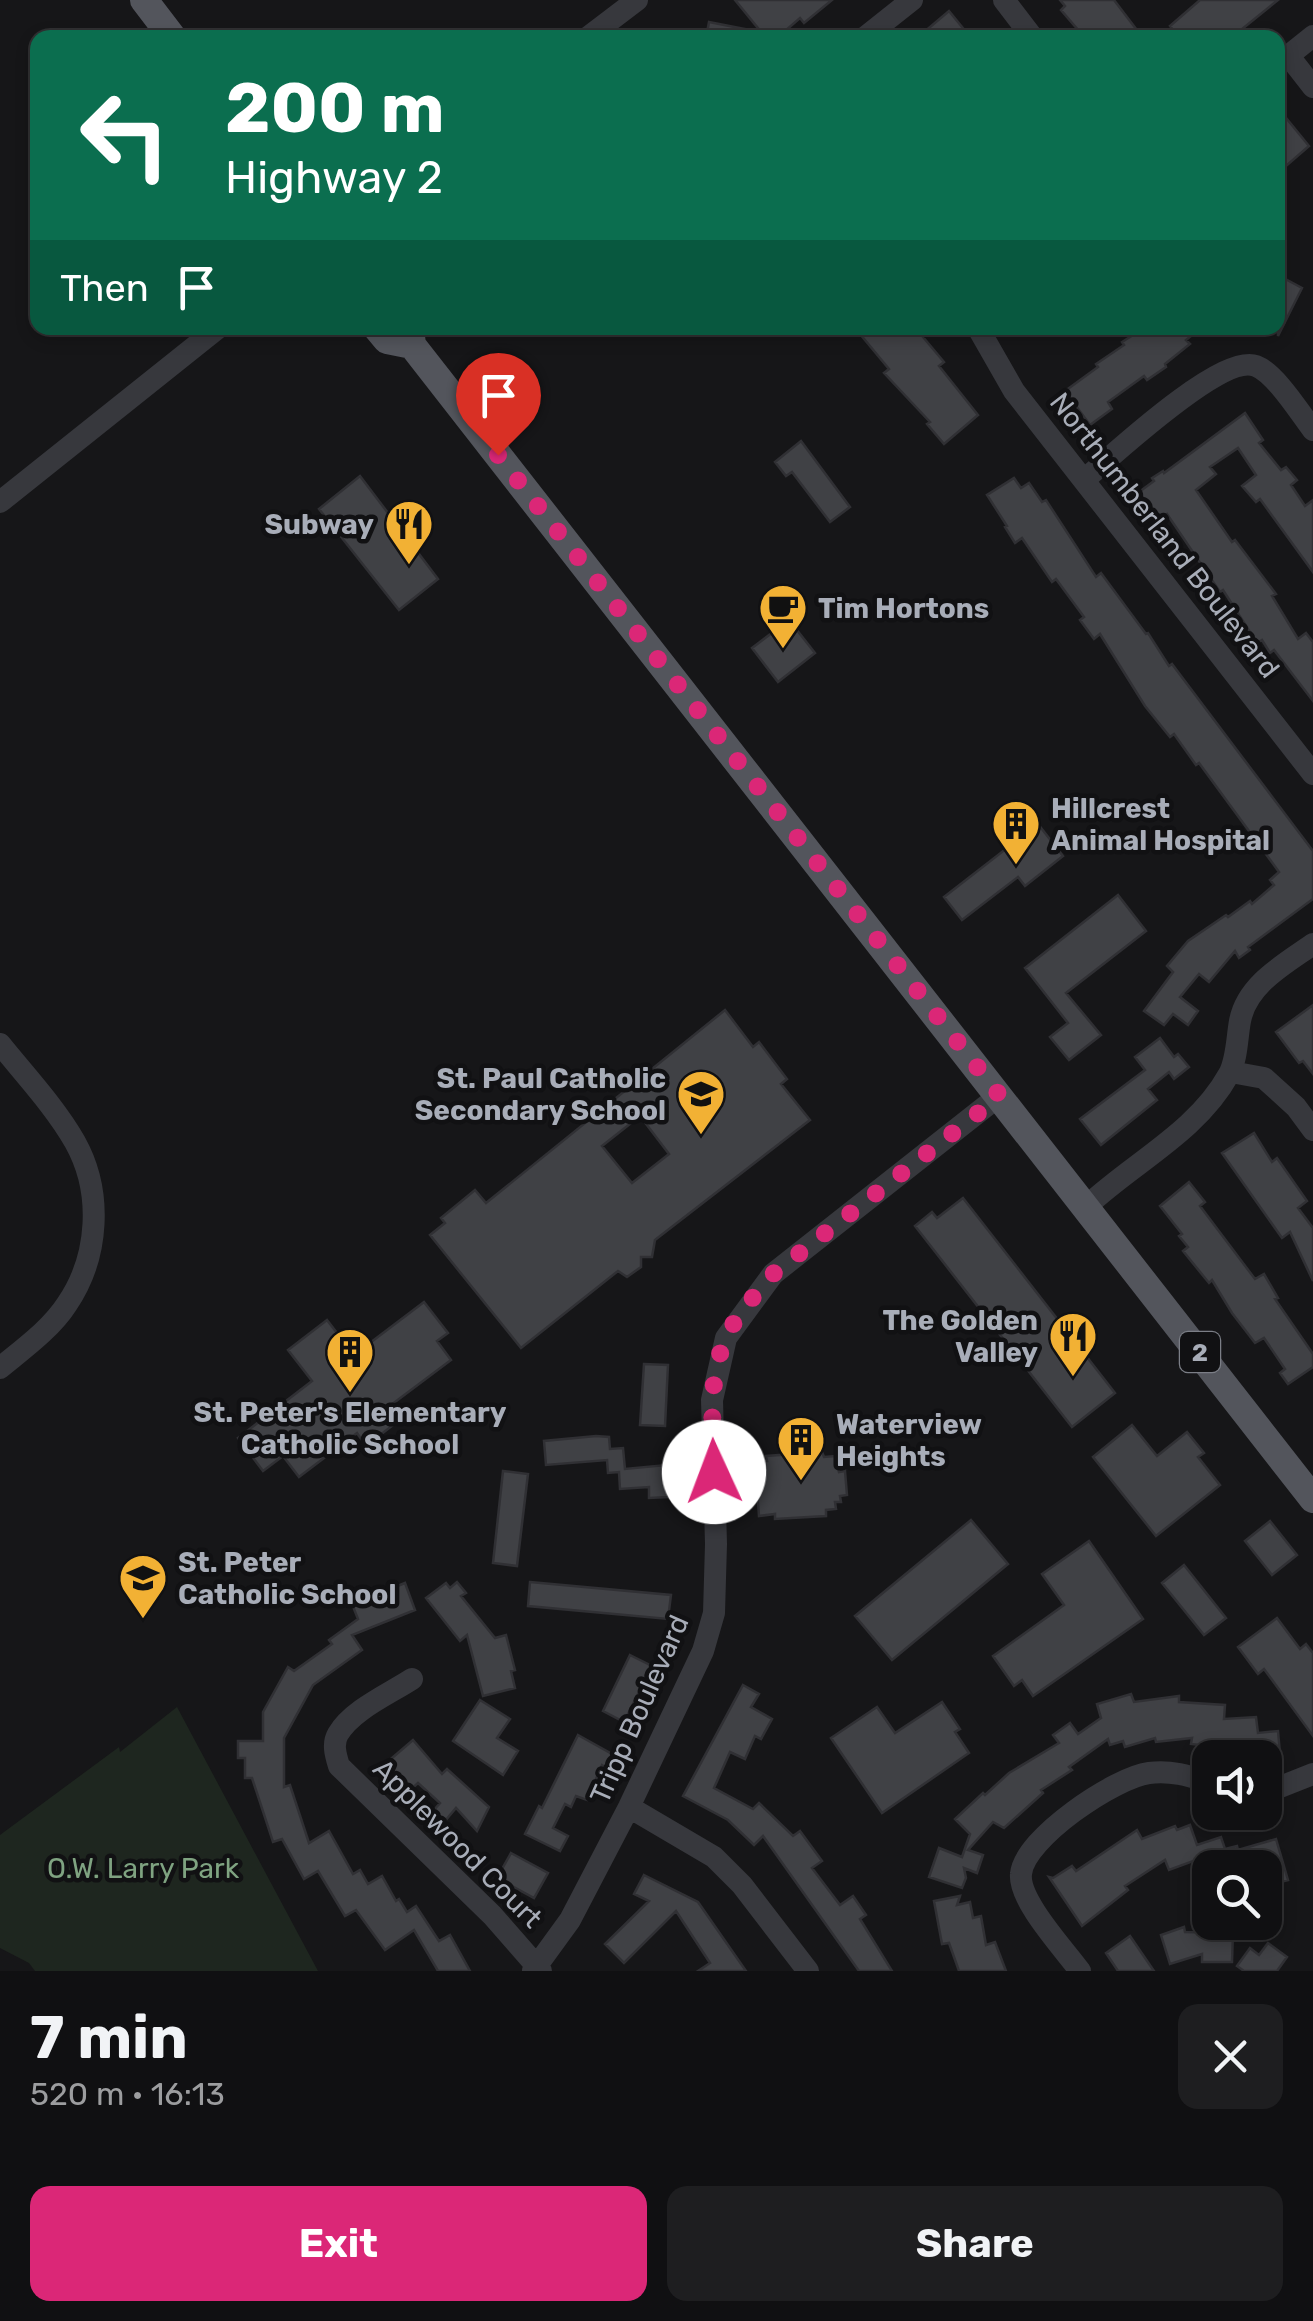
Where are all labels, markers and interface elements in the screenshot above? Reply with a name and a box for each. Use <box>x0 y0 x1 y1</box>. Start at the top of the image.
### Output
text: 200 m <box>225 67 445 150</box>
icon: left <box>60 70 190 200</box>
text: Highway 2 <box>225 151 443 204</box>
icon: arrive <box>169 260 224 315</box>
text: Then <box>60 265 149 311</box>
pin <box>456 353 541 456</box>
icon: arrive <box>471 368 526 423</box>
street label: Northumberland Boulevard <box>1043 386 1286 684</box>
restaurant icon: Subway <box>383 498 435 566</box>
place label: Subway <box>265 508 374 541</box>
cafe icon: Tim Hortons <box>757 582 809 650</box>
place label: Tim Hortons <box>818 592 989 625</box>
place label: Hillcrest Animal Hospital <box>1051 792 1270 857</box>
building icon: Hillcrest Animal Hospital <box>990 798 1042 866</box>
place label: St. Paul Catholic Secondary School <box>415 1062 666 1127</box>
school or university icon: St. Paul Catholic Secondary School <box>675 1068 727 1136</box>
place label: The Golden Valley <box>882 1304 1038 1369</box>
restaurant icon: The Golden Valley <box>1047 1310 1099 1378</box>
building icon: St. Peter's Elementary Catholic School <box>324 1326 376 1394</box>
road number: 2 <box>1180 1332 1220 1372</box>
place label: St. Peter's Elementary Catholic School <box>194 1396 507 1461</box>
place label: Waterview Heights <box>836 1408 982 1473</box>
building icon: Waterview Heights <box>775 1414 827 1482</box>
position arrow <box>662 1420 766 1524</box>
place label: St. Peter Catholic School <box>178 1546 396 1611</box>
school or university icon: St. Peter Catholic School <box>117 1552 169 1620</box>
street label: Tripp Boulevard <box>583 1610 696 1808</box>
map controls <box>1192 1740 1282 1940</box>
button: sound <box>1192 1740 1282 1830</box>
street label: Applewood Court <box>366 1752 549 1935</box>
button: search <box>1192 1850 1282 1940</box>
park label: O.W. Larry Park <box>47 1852 240 1885</box>
text: 7 min <box>30 2002 188 2073</box>
button: close <box>1178 2004 1283 2109</box>
text: 520 m · 16:13 <box>30 2075 225 2113</box>
button: Exit <box>30 2186 647 2301</box>
button: Share <box>667 2186 1283 2301</box>

